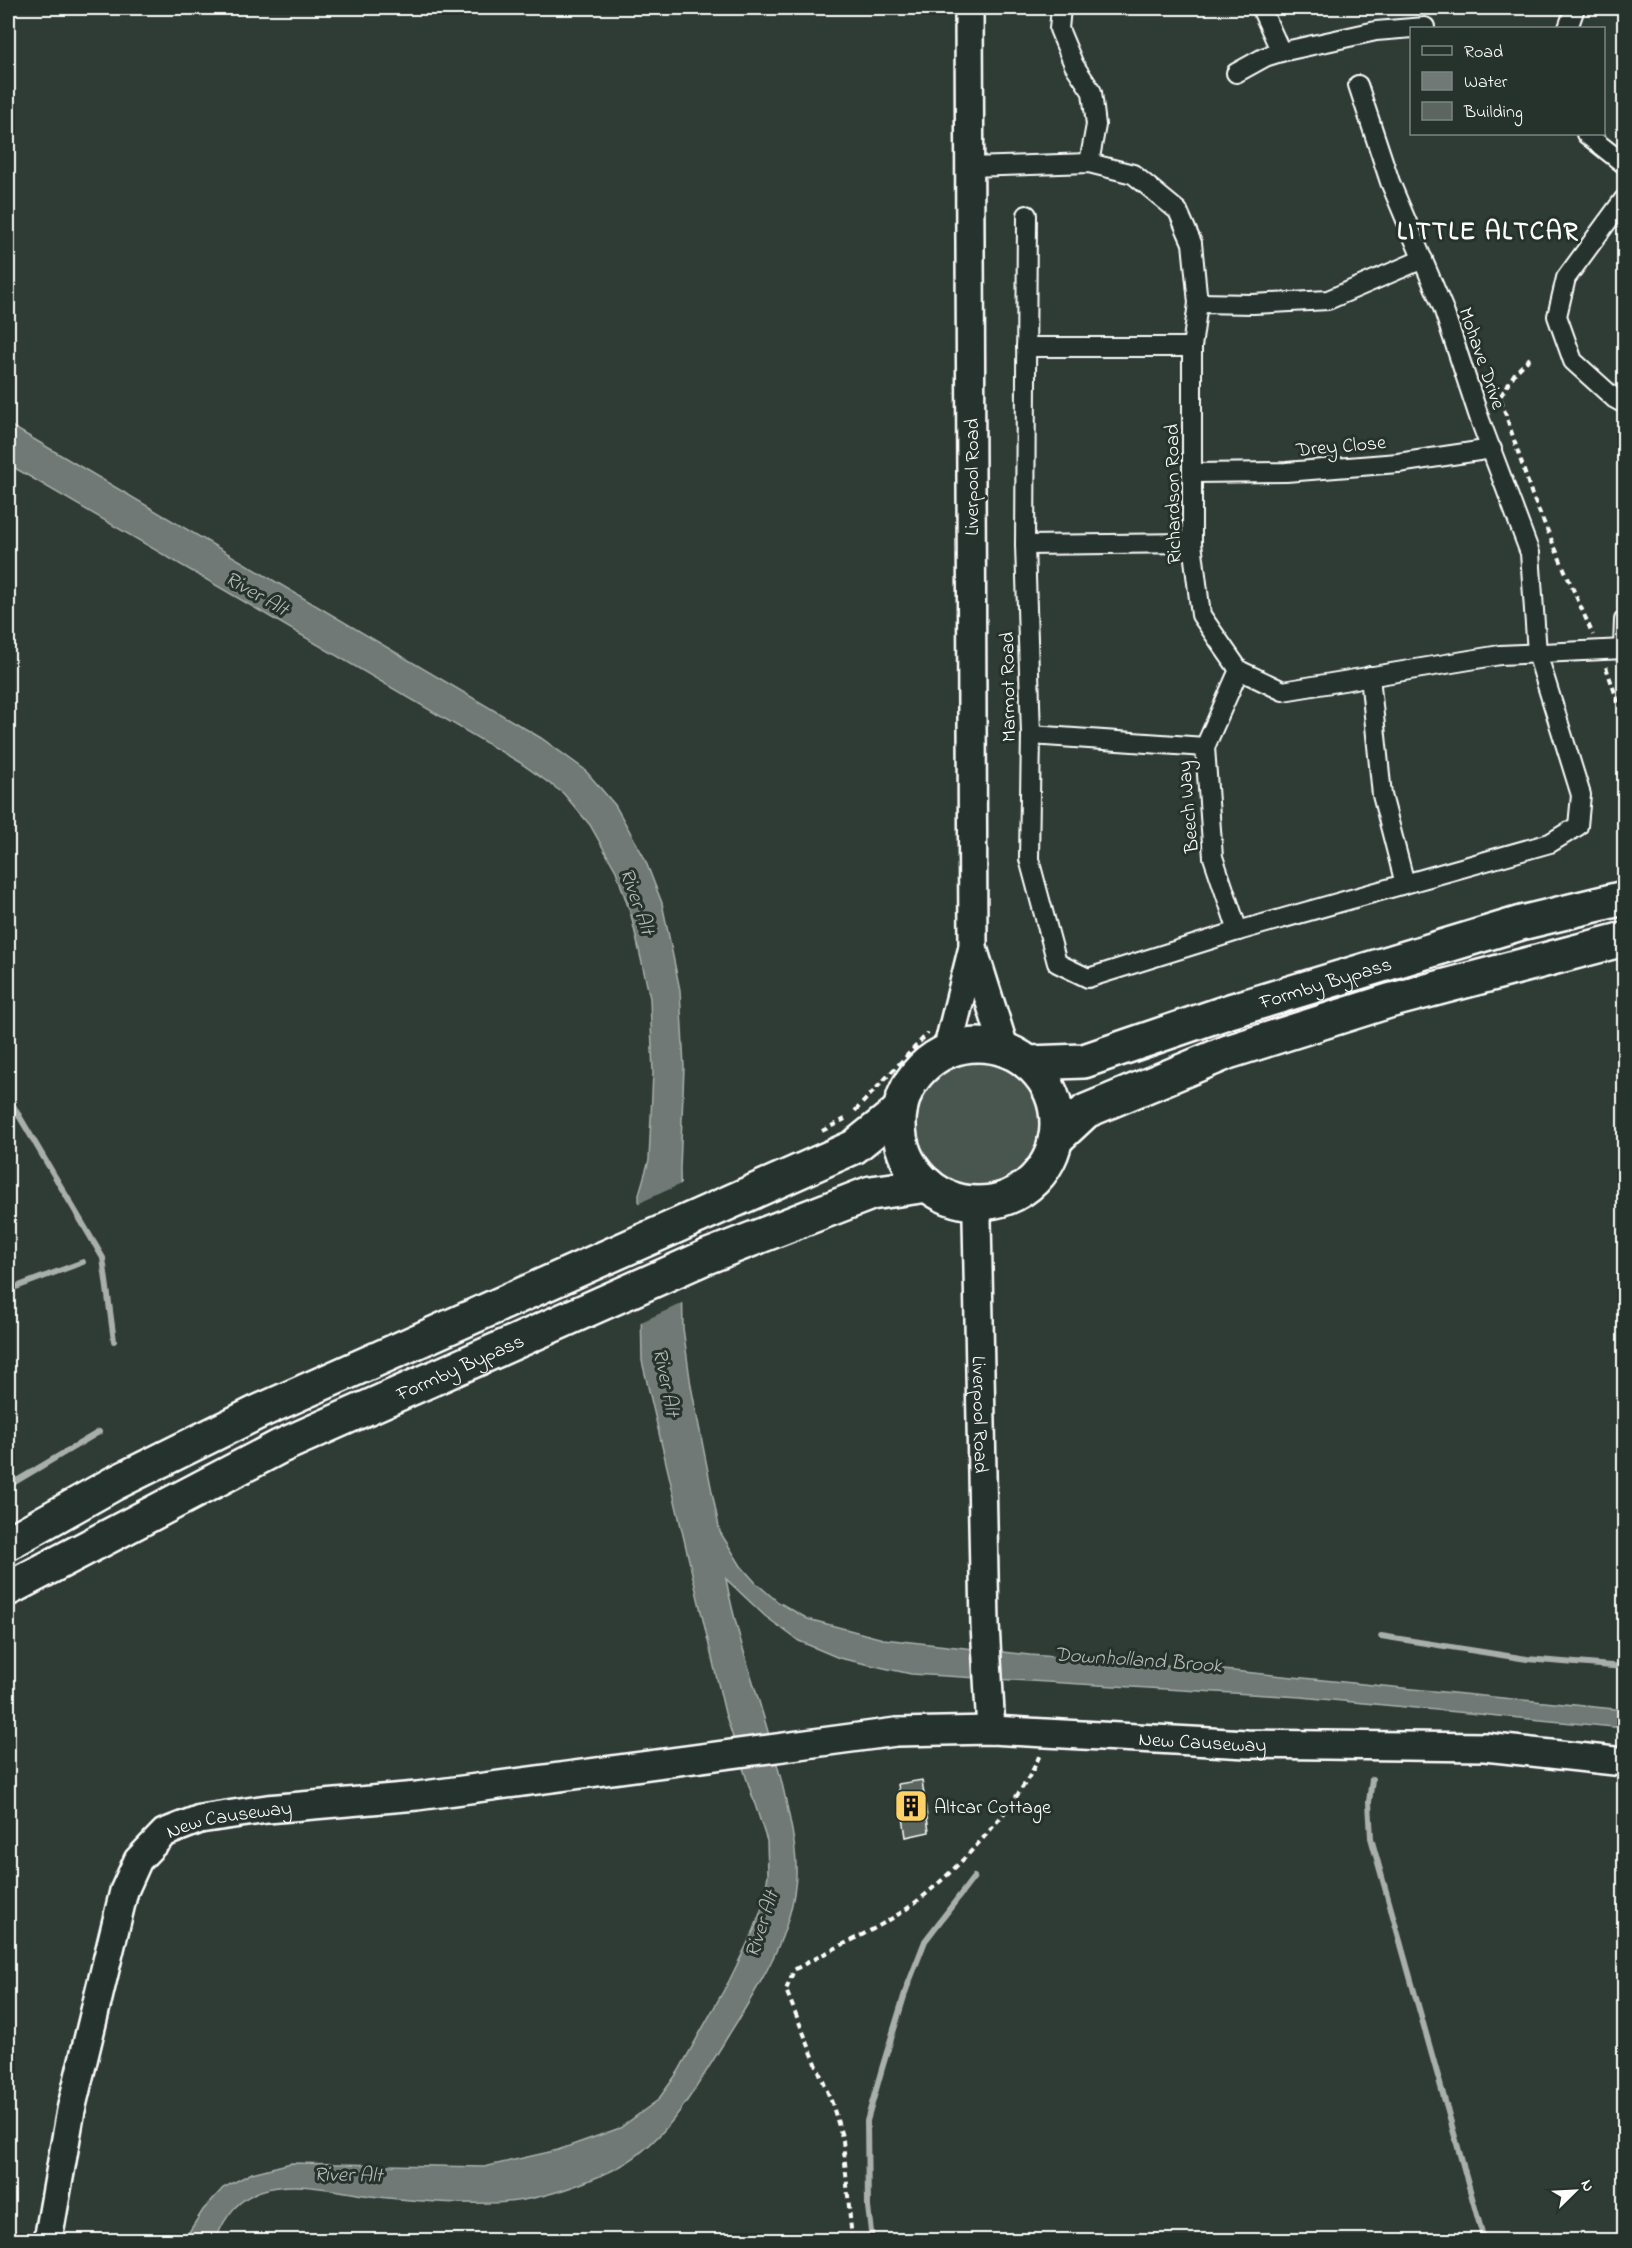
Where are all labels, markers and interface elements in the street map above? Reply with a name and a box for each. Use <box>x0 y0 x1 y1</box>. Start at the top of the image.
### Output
legend <box>1410 27 1605 135</box>
text: Road <box>1464 40 1503 66</box>
text: Water <box>1464 70 1508 96</box>
text: Building <box>1463 100 1523 127</box>
district label: LITTLE ALTCAR <box>1397 214 1579 252</box>
street label: Mohave Drive <box>1450 304 1512 414</box>
street label: Liverpool Road <box>959 418 988 536</box>
street label: Richardson Road <box>1159 424 1190 564</box>
street label: Drey Close <box>1294 429 1387 466</box>
water label: River Alt <box>219 565 295 626</box>
street label: Marmot Road <box>994 632 1025 742</box>
street label: Beech Way <box>1171 760 1208 855</box>
water label: River Alt <box>611 864 662 941</box>
street label: Formby Bypass <box>1256 951 1396 1019</box>
street label: Formby Bypass <box>392 1328 529 1410</box>
water label: River Alt <box>644 1346 687 1421</box>
street label: Liverpool Road <box>963 1355 994 1474</box>
water label: Downholland Brook <box>1053 1640 1223 1682</box>
street label: New Causeway <box>1138 1726 1267 1761</box>
building icon: Altcar Cottage <box>893 1788 929 1824</box>
place label: Altcar Cottage <box>934 1794 1051 1824</box>
street label: New Causeway <box>163 1795 293 1848</box>
water label: River Alt <box>738 1885 788 1962</box>
water label: River Alt <box>313 2160 385 2192</box>
north arrow <box>1545 2161 1605 2221</box>
text: N <box>1574 2176 1600 2196</box>

